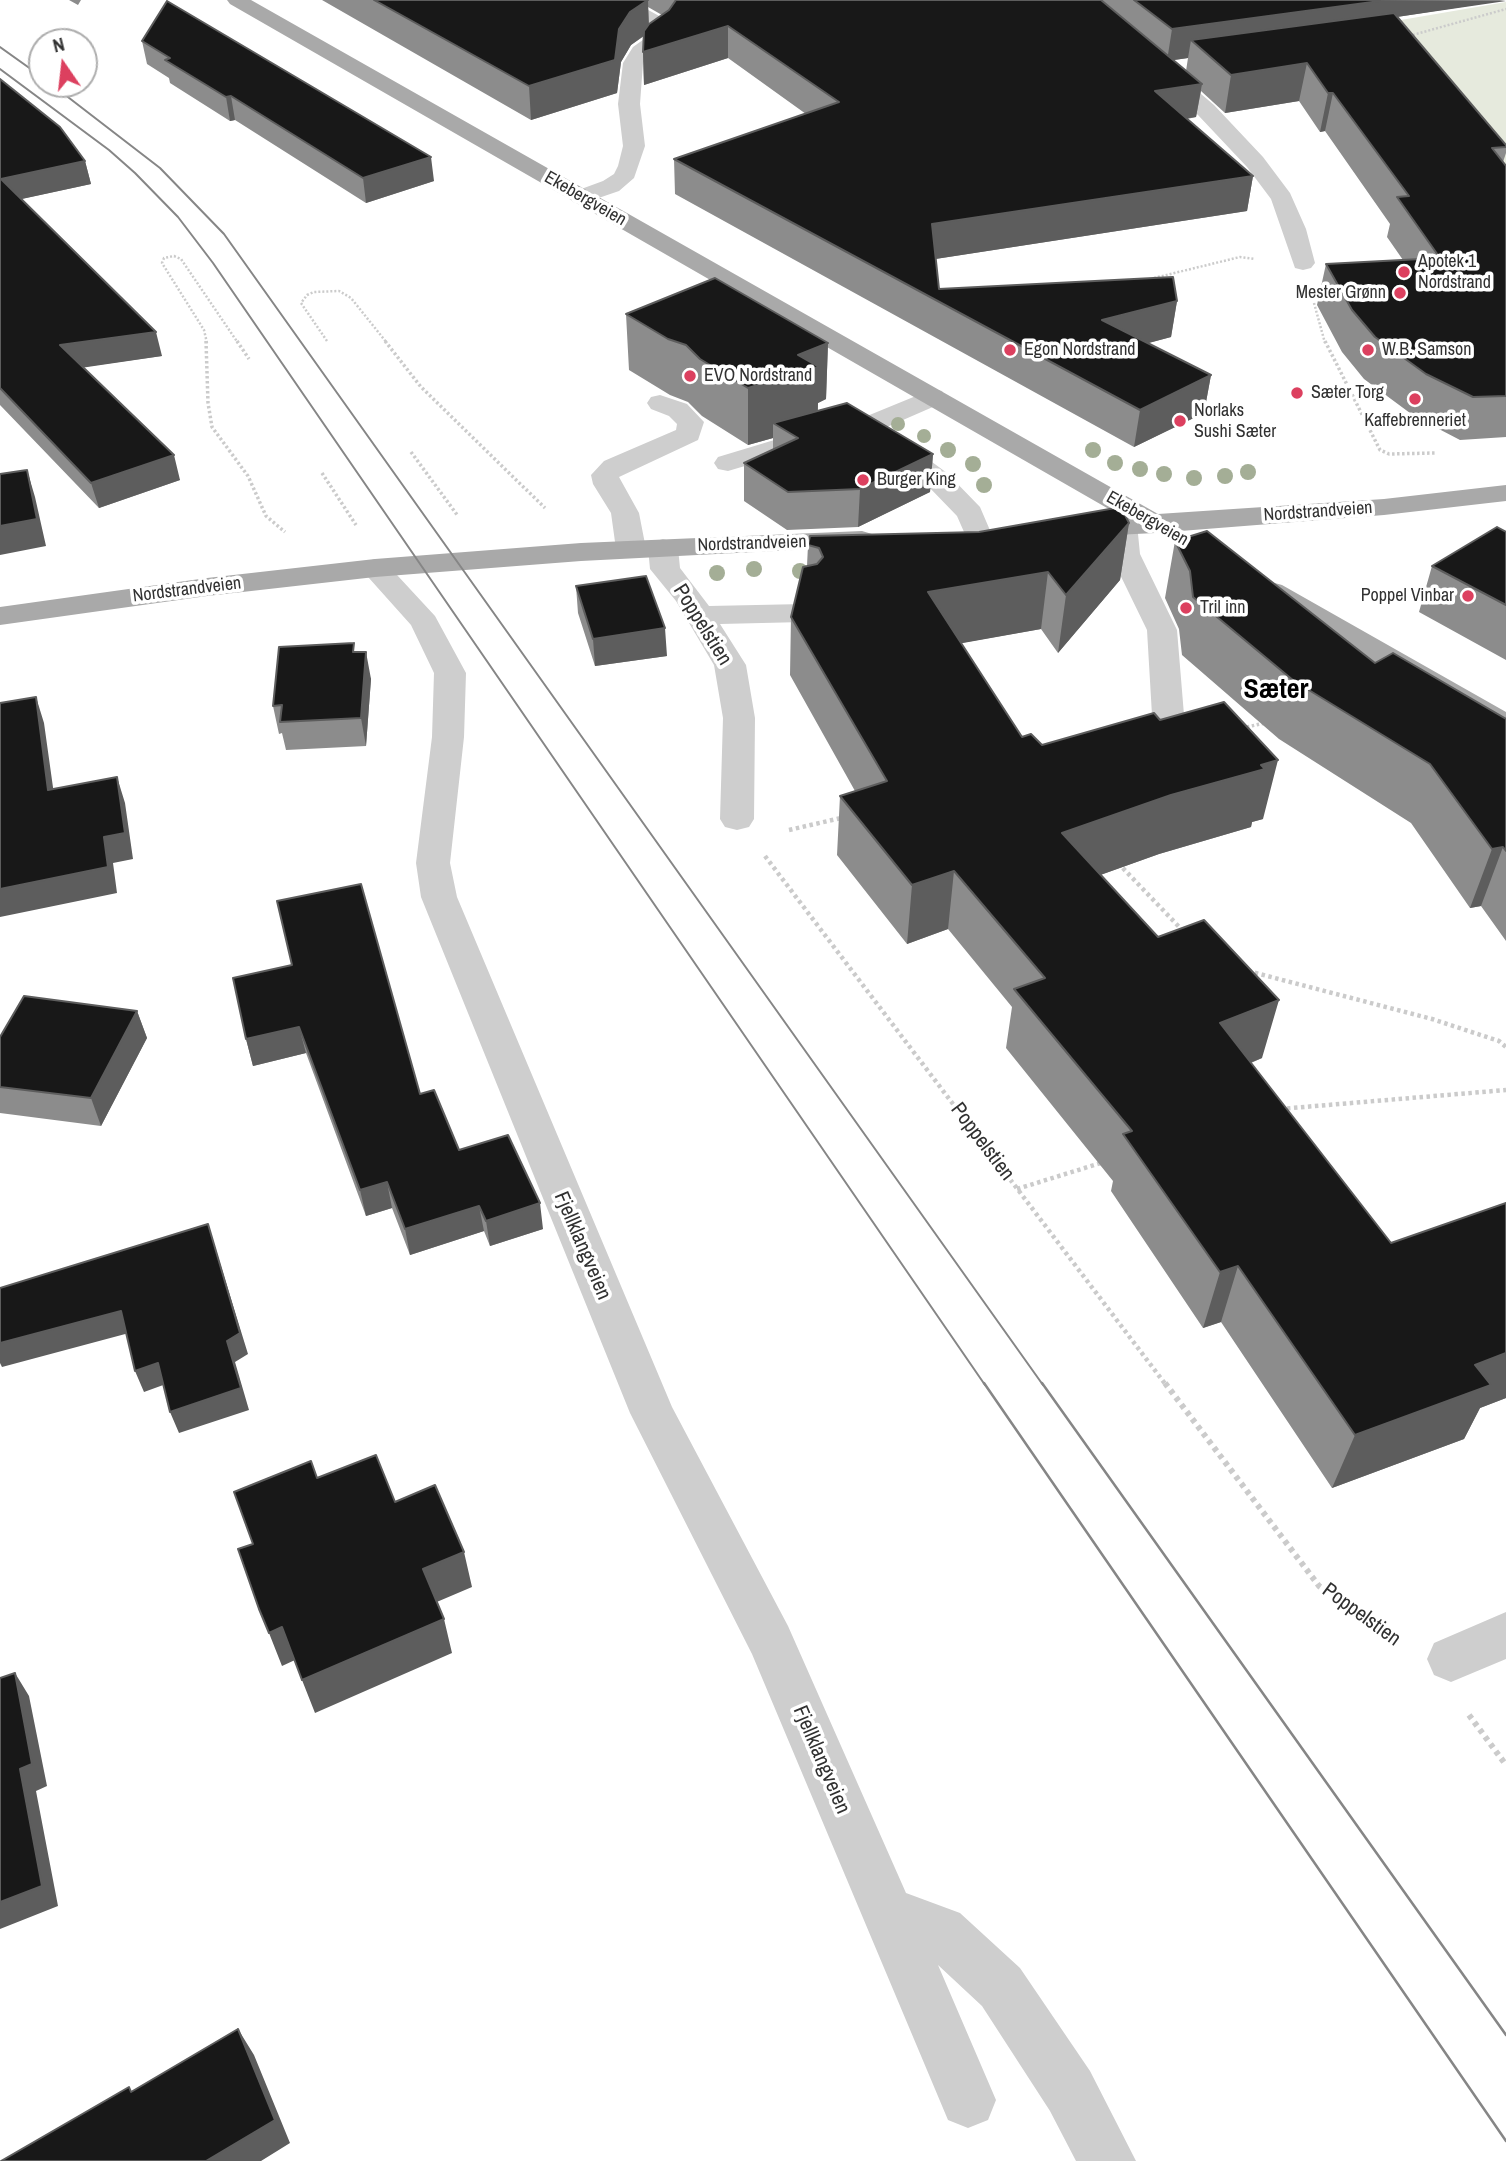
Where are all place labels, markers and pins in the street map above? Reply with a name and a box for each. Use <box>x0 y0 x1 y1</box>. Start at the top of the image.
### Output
place label: Apotek 1 Nordstrand <box>1418 251 1491 294</box>
marker: Apotek 1 Nordstrand <box>1396 264 1412 280</box>
place label: Mester Grønn <box>1296 282 1386 304</box>
marker: Mester Grønn <box>1392 285 1408 301</box>
place label: Egon Nordstrand <box>1024 339 1136 361</box>
place label: W.B. Samson <box>1382 339 1471 361</box>
marker: Egon Nordstrand <box>1002 342 1018 358</box>
marker: W.B. Samson <box>1360 342 1376 358</box>
place label: EVO Nordstrand <box>704 365 812 387</box>
marker: EVO Nordstrand <box>682 368 698 384</box>
place label: Sæter Torg <box>1311 382 1384 404</box>
marker: Sæter Torg <box>1289 385 1305 401</box>
marker: Kaffebrenneriet <box>1407 391 1423 407</box>
place label: Norlaks Sushi Sæter <box>1194 400 1276 442</box>
place label: Kaffebrenneriet <box>1364 410 1466 432</box>
marker: Norlaks Sushi Sæter <box>1172 413 1188 429</box>
place label: Burger King <box>877 469 956 491</box>
marker: Burger King <box>855 472 871 488</box>
place label: Poppel Vinbar <box>1361 585 1454 607</box>
marker: Poppel Vinbar <box>1460 588 1476 604</box>
place label: Tril inn <box>1200 597 1245 619</box>
marker: Tril inn <box>1178 600 1194 616</box>

